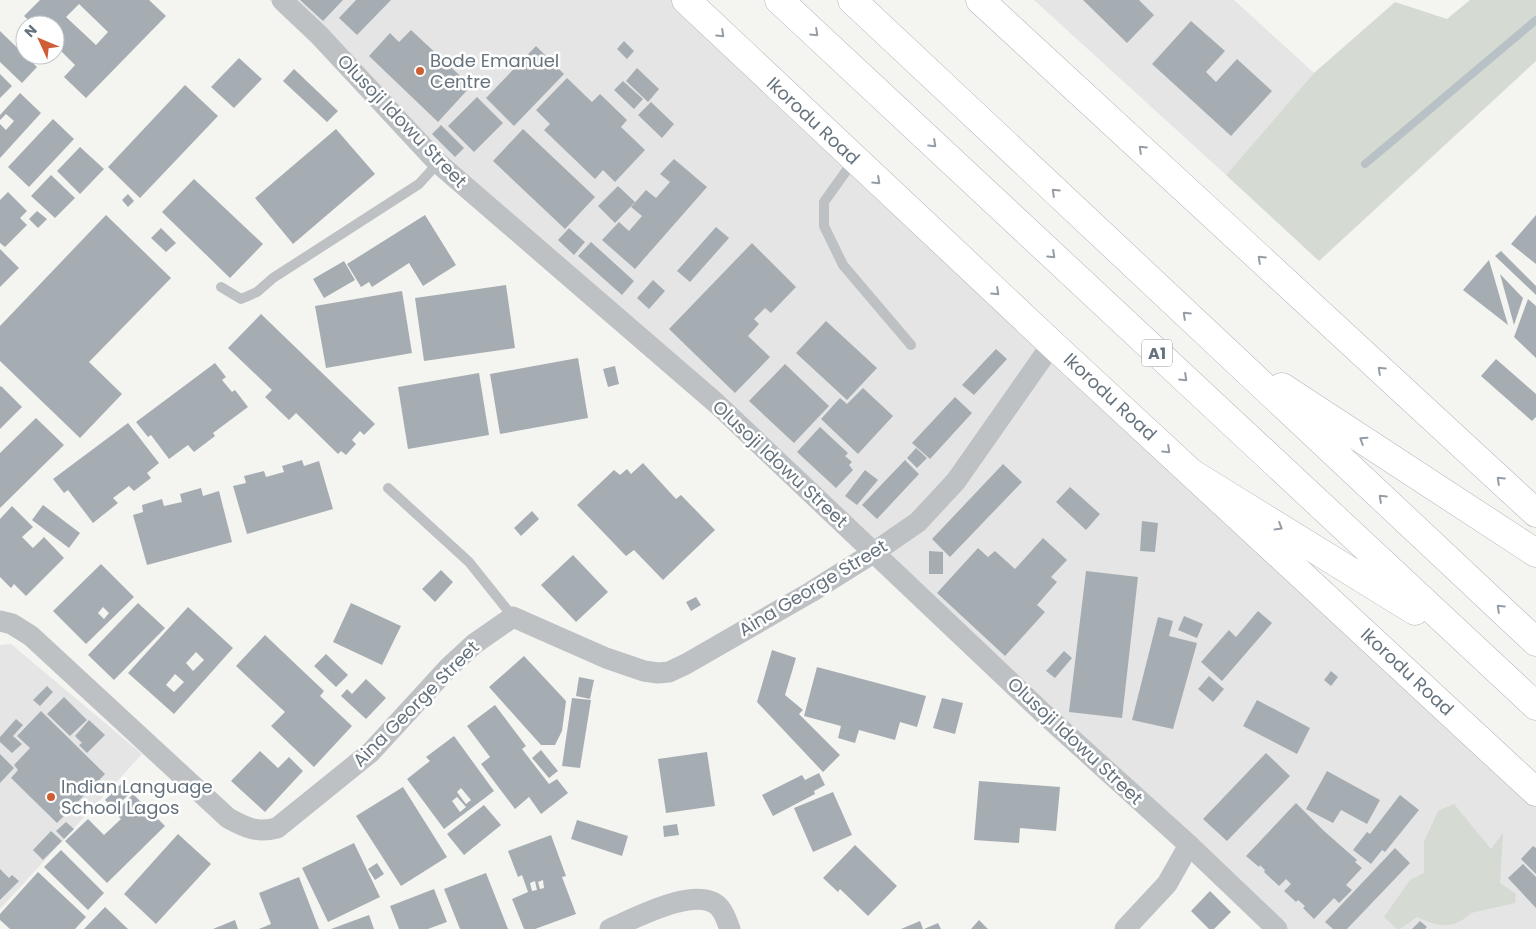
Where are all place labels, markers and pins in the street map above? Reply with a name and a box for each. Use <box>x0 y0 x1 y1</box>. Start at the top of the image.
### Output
place label: Bode Emanuel Centre <box>430 48 559 94</box>
marker: Bode Emanuel Centre <box>414 65 426 77</box>
place label: Indian Language School Lagos <box>61 774 213 820</box>
marker: Indian Language School Lagos <box>45 791 57 803</box>

